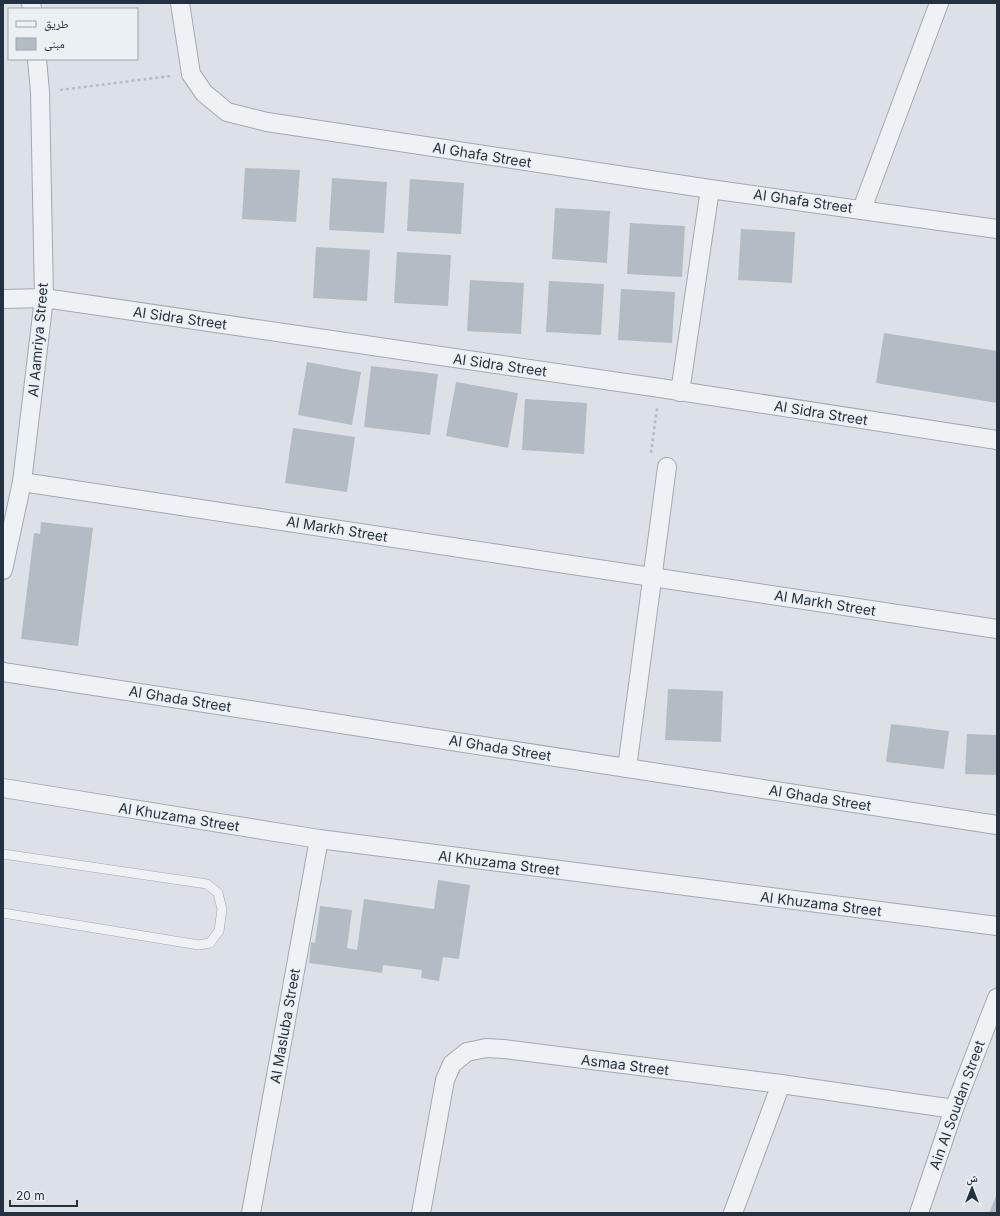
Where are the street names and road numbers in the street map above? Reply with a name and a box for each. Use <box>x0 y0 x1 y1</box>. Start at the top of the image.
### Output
street label: Al Ghafa Street <box>431 138 533 171</box>
street label: Al Ghafa Street <box>752 185 854 216</box>
street label: Al Aamriya Street <box>24 282 51 398</box>
street label: Al Sidra Street <box>132 303 228 333</box>
street label: Al Sidra Street <box>452 350 548 380</box>
street label: Al Sidra Street <box>773 397 869 428</box>
street label: Al Markh Street <box>285 512 389 545</box>
street label: Al Markh Street <box>773 586 877 619</box>
street label: Al Ghada Street <box>128 682 233 715</box>
street label: Al Ghada Street <box>448 731 553 764</box>
street label: Al Ghada Street <box>768 781 873 814</box>
street label: Al Khuzama Street <box>117 799 241 835</box>
street label: Al Khuzama Street <box>437 847 561 878</box>
street label: Al Khuzama Street <box>759 888 883 919</box>
street label: Al Masluba Street <box>266 967 303 1085</box>
street label: Ain Al Soudan Street <box>925 1038 988 1172</box>
street label: Asmaa Street <box>580 1051 670 1078</box>

